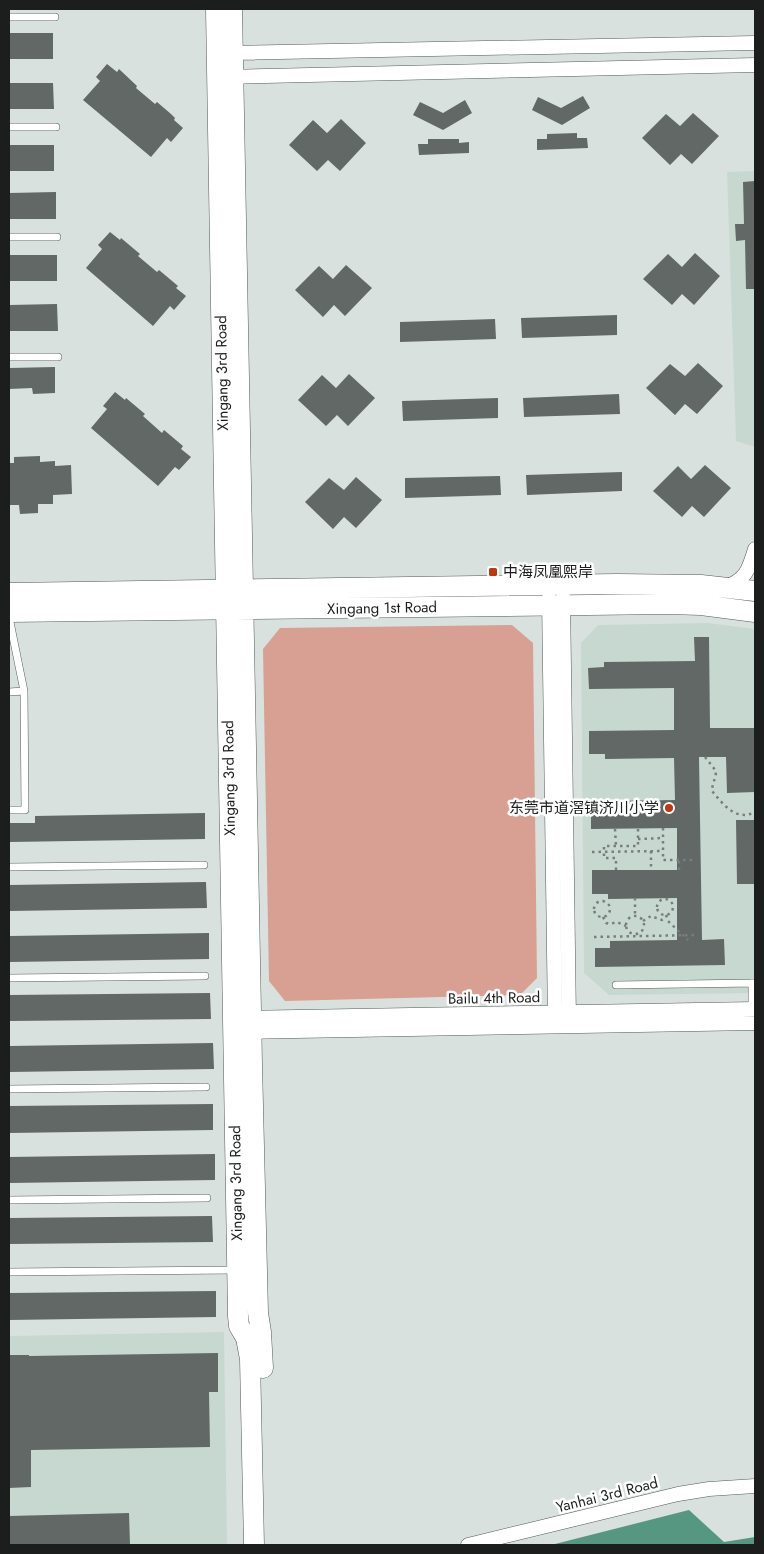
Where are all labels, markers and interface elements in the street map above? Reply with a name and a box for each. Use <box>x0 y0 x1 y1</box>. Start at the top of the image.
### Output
street label: Xingang 3rd Road <box>210 315 234 431</box>
place label: 中海凤凰熙岸 <box>503 561 593 583</box>
marker: 中海凤凰熙岸 <box>487 566 499 578</box>
street label: Xingang 1st Road <box>327 596 437 620</box>
street label: Xingang 3rd Road <box>217 720 241 836</box>
place label: 东莞市道滘镇济川小学 <box>509 797 659 819</box>
marker: 东莞市道滘镇济川小学 <box>663 802 675 814</box>
street label: Bailu 4th Road <box>448 986 540 1010</box>
street label: Xingang 3rd Road <box>224 1125 248 1241</box>
street label: Yanhai 3rd Road <box>554 1472 660 1518</box>

